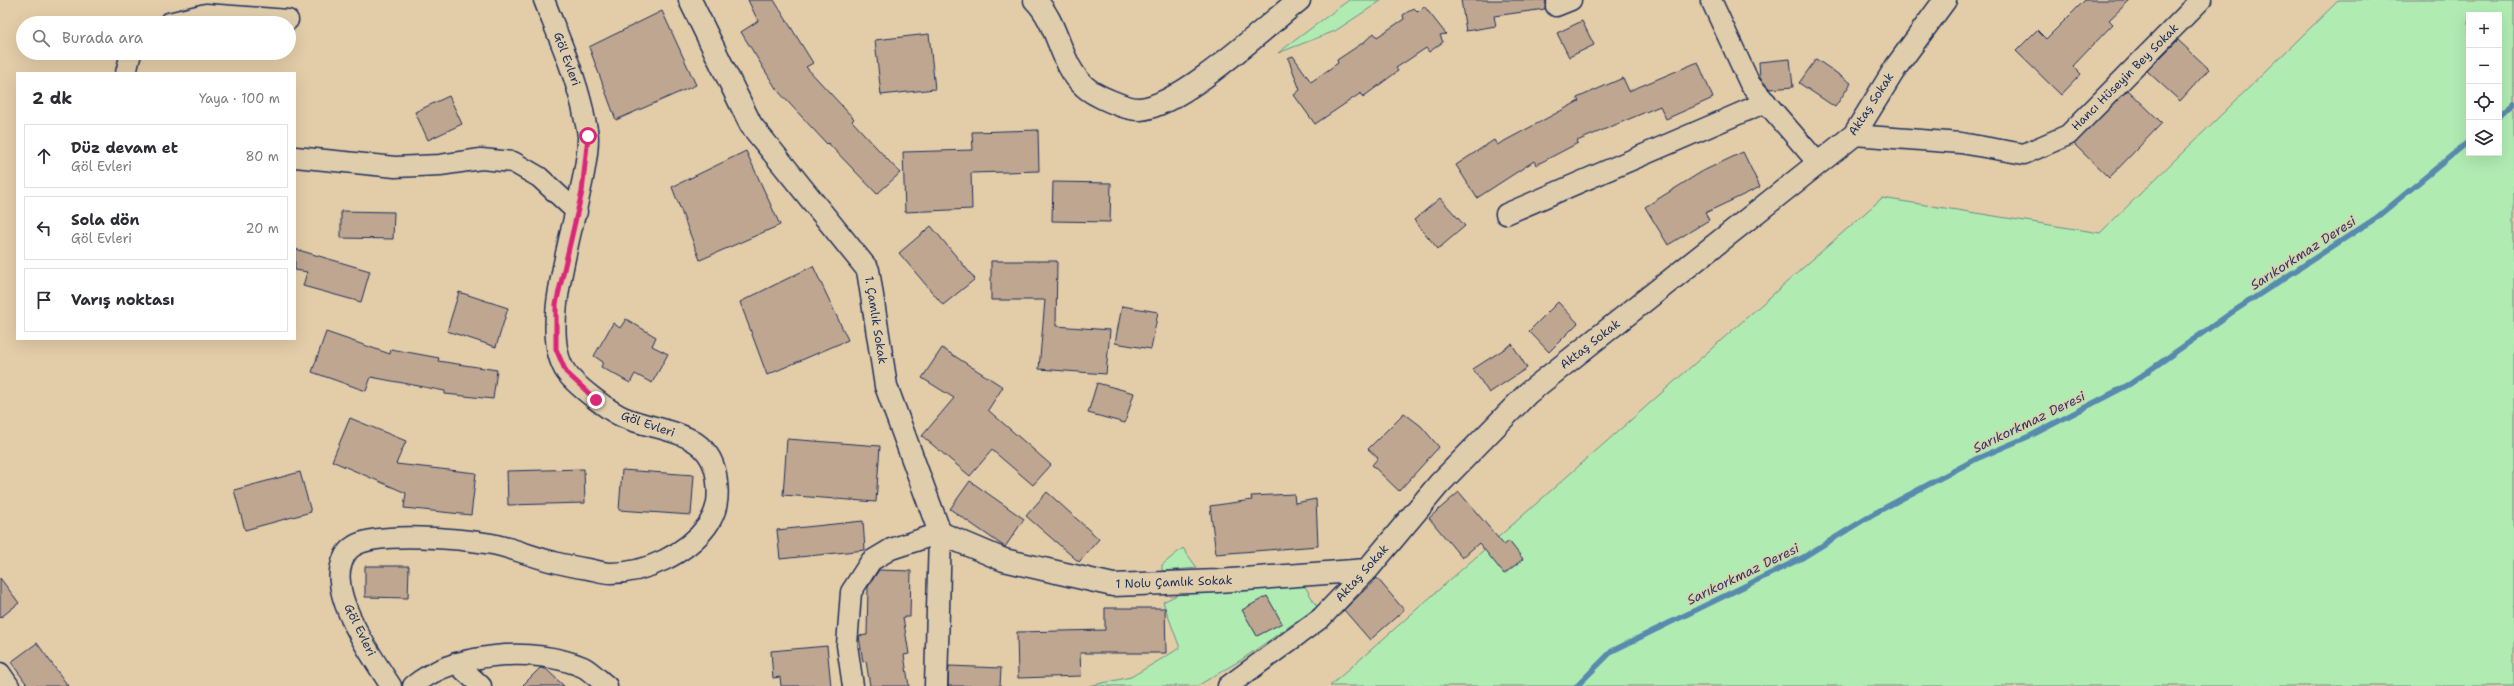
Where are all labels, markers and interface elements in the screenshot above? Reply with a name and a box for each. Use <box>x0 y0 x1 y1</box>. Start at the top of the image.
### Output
map controls <box>2466 12 2502 156</box>
button: + <box>2466 12 2502 48</box>
search box <box>16 16 296 60</box>
street label: Hancı Hüseyin Bey Sokak <box>2068 20 2182 134</box>
icon: search <box>30 27 52 49</box>
text: Burada ara <box>62 28 143 48</box>
street label: Göl Evleri <box>550 30 584 88</box>
button: − <box>2466 48 2502 84</box>
street label: Aktaş Sokak <box>1845 69 1897 139</box>
button: locate <box>2466 84 2502 120</box>
text: 2 dk <box>32 87 72 109</box>
text: Yaya · 100 m <box>199 90 280 107</box>
button: layers <box>2466 120 2502 156</box>
route start <box>579 127 597 145</box>
text: Düz devam et <box>71 138 178 158</box>
icon: ahead <box>33 145 55 167</box>
text: 80 m <box>245 148 279 165</box>
text: Göl Evleri <box>71 158 132 175</box>
text: Sola dön <box>71 210 140 230</box>
water label: Sarıkorkmaz Deresi <box>2247 212 2359 294</box>
icon: left <box>33 217 55 239</box>
text: 20 m <box>246 220 279 237</box>
text: Göl Evleri <box>71 230 132 247</box>
street label: 1. Çamlık Sokak <box>861 275 891 365</box>
icon: arrive <box>33 289 55 311</box>
text: Varış noktası <box>71 290 175 310</box>
street label: Aktaş Sokak <box>1557 315 1623 373</box>
water label: Sarıkorkmaz Deresi <box>1970 387 2088 457</box>
route end <box>587 391 605 409</box>
street label: Göl Evleri <box>619 407 677 441</box>
water label: Sarıkorkmaz Deresi <box>1684 539 1802 609</box>
street label: Aktaş Sokak <box>1332 541 1392 605</box>
street label: 1 Nolu Çamlık Sokak <box>1115 572 1233 592</box>
street label: Göl Evleri <box>340 601 380 659</box>

